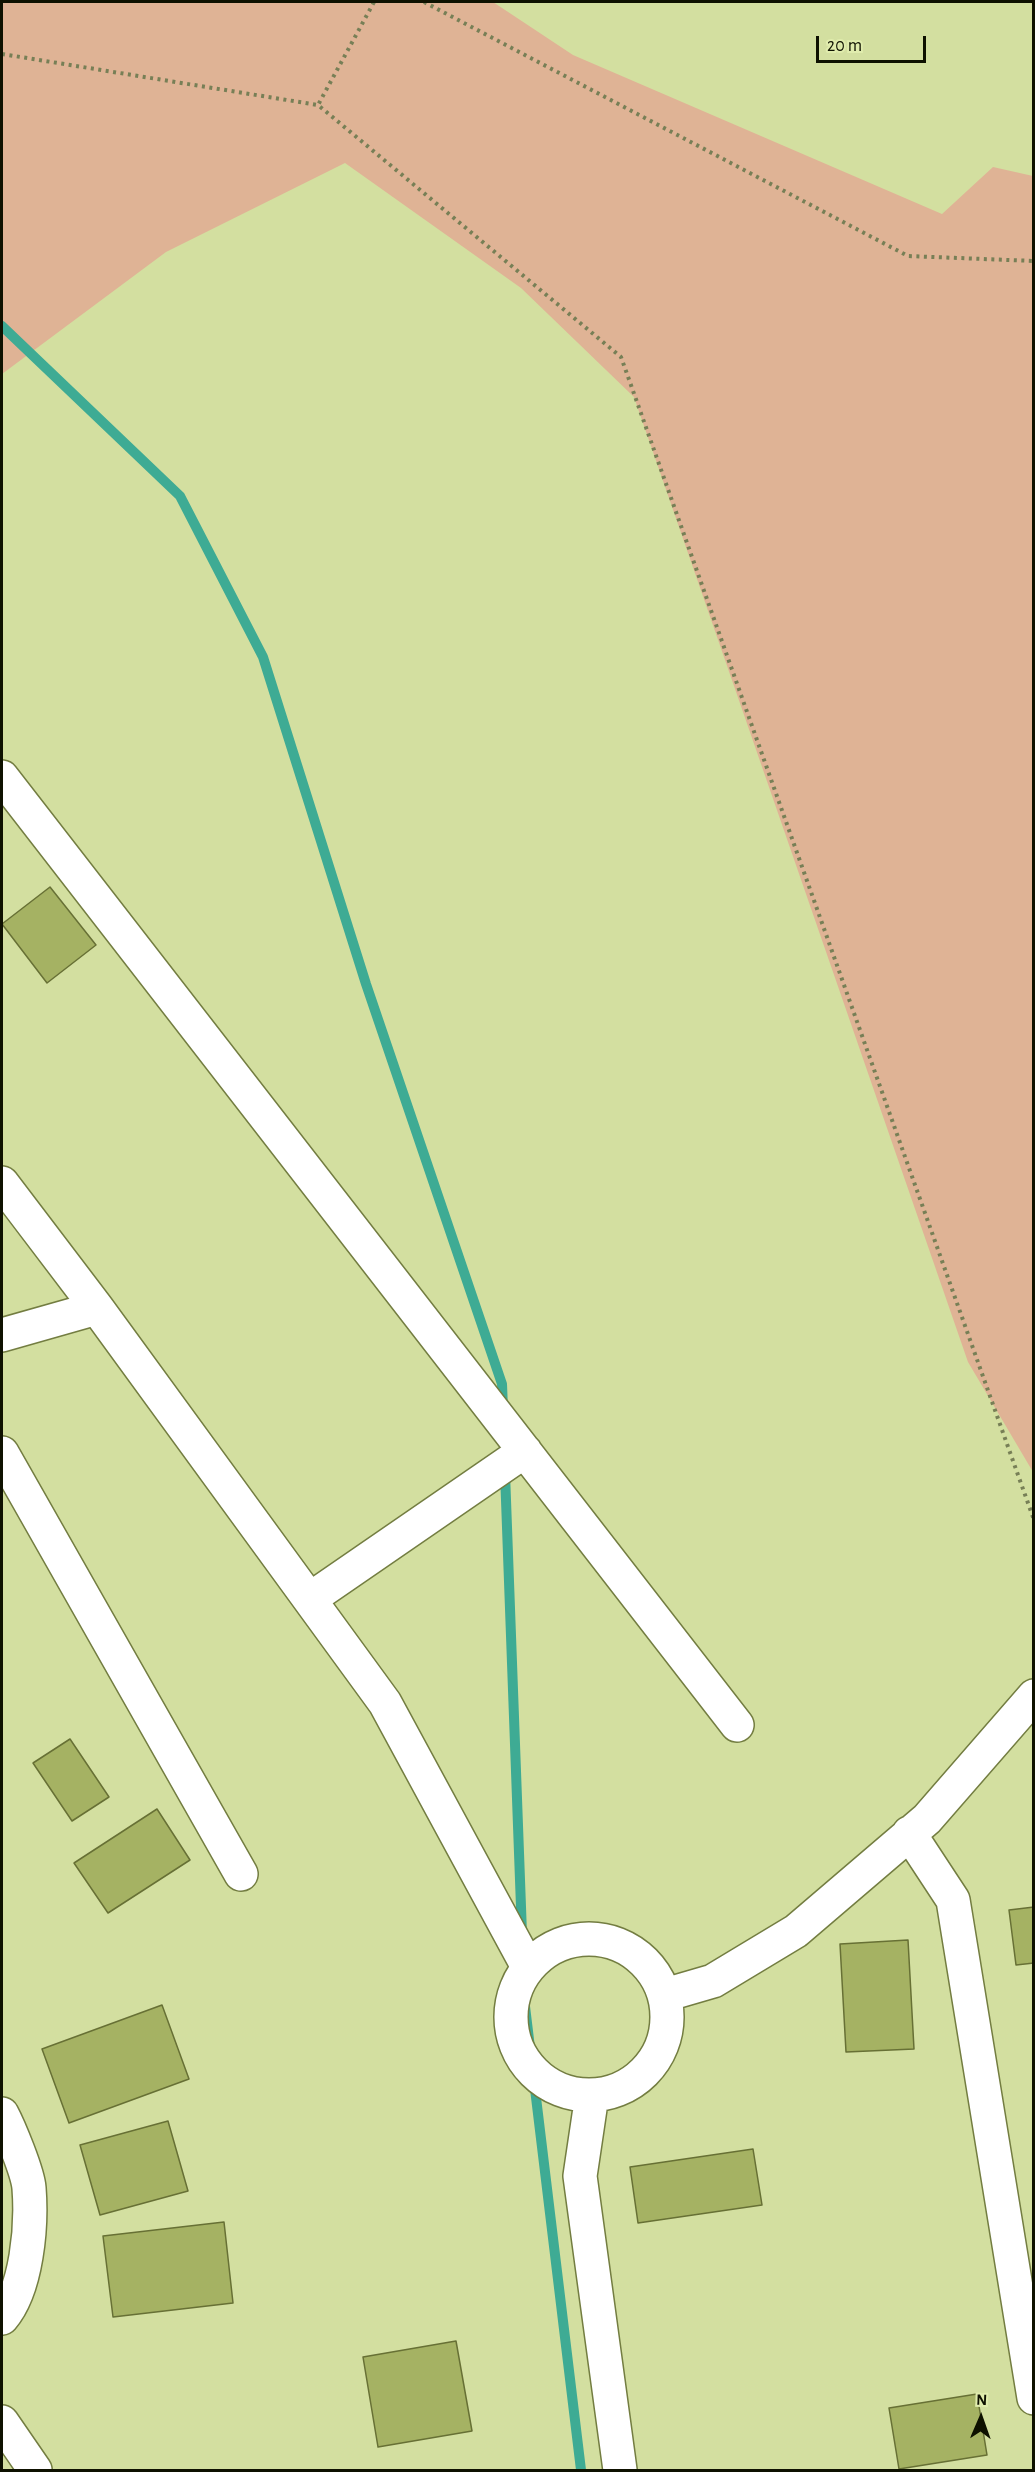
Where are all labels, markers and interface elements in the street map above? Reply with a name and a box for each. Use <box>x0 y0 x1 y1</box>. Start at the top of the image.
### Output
scale bar <box>819 24 928 62</box>
text: 20 m <box>827 37 862 55</box>
north arrow <box>951 2388 1011 2448</box>
text: N <box>976 2392 987 2408</box>

